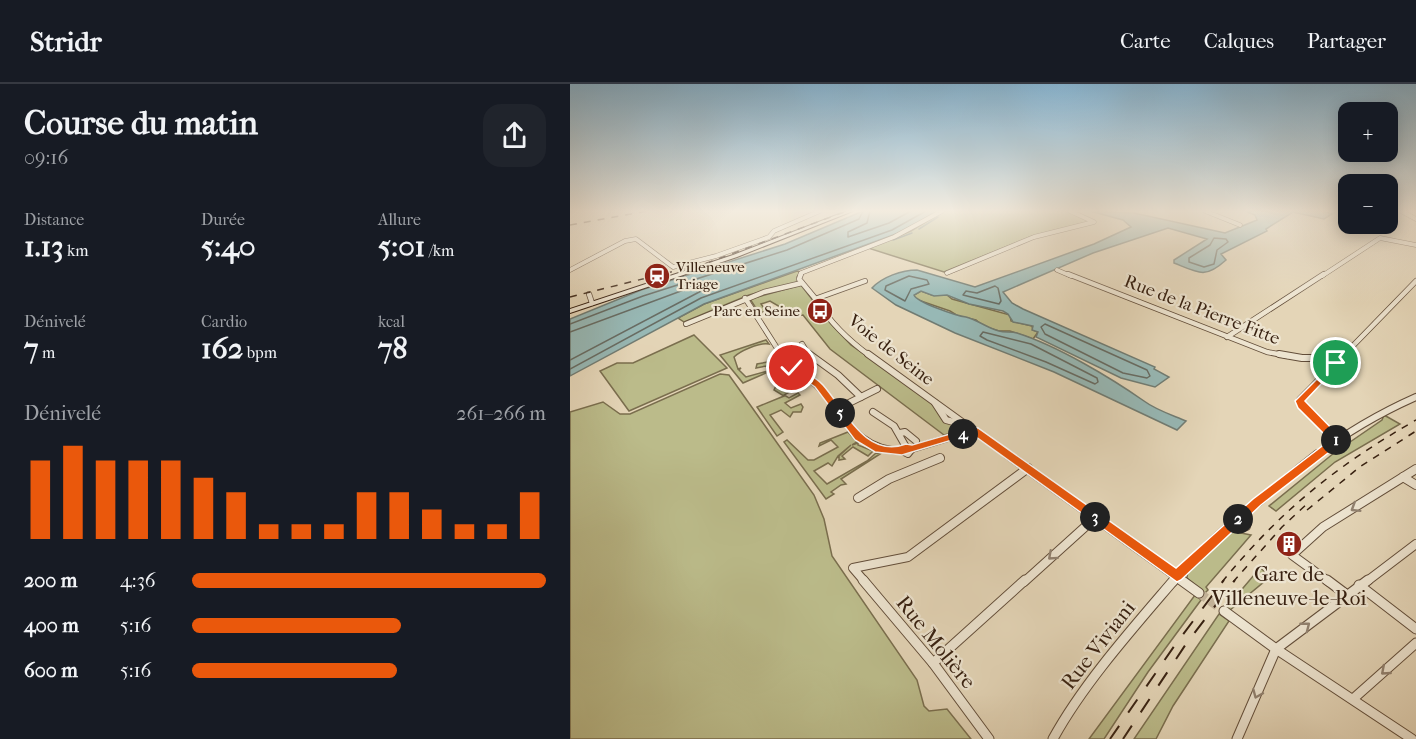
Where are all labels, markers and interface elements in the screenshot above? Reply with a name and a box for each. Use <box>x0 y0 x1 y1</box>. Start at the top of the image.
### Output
text: Stridr <box>30 25 102 58</box>
text: Carte <box>1120 29 1171 53</box>
text: Calques <box>1204 29 1274 53</box>
text: Partager <box>1307 29 1386 53</box>
map controls <box>1338 102 1398 234</box>
button: + <box>1338 102 1398 162</box>
text: Course du matin <box>24 104 258 143</box>
button: share <box>483 104 546 167</box>
text: 09:16 <box>24 146 68 169</box>
button: − <box>1338 174 1398 234</box>
text: Distance <box>24 210 84 229</box>
text: Durée <box>201 210 245 229</box>
text: Allure <box>378 210 421 229</box>
text: 1.13 <box>24 229 64 264</box>
text: 5:40 <box>201 229 256 264</box>
text: 5:01 <box>378 229 425 264</box>
text: km <box>64 241 88 260</box>
text: /km <box>425 241 454 260</box>
place label: Villeneuve Triage <box>675 258 745 293</box>
station icon: Villeneuve Triage <box>642 261 672 291</box>
street label: Rue de la Pierre Fitte <box>1121 271 1283 349</box>
bus stop icon: Parc en Seine <box>805 296 835 326</box>
place label: Parc en Seine <box>713 302 801 320</box>
street label: Voie de Seine <box>843 309 938 390</box>
text: Dénivelé <box>24 312 86 331</box>
text: Cardio <box>201 312 247 331</box>
text: kcal <box>378 312 405 331</box>
text: 7 <box>24 331 38 366</box>
text: 162 <box>201 331 243 366</box>
text: 78 <box>378 331 408 366</box>
pin <box>1310 337 1361 388</box>
pin <box>766 342 817 393</box>
text: m <box>38 343 55 362</box>
text: bpm <box>243 343 277 362</box>
icon: arrive <box>1319 346 1352 379</box>
icon: check <box>775 351 808 384</box>
pin: 5 <box>825 398 855 428</box>
text: Dénivelé <box>24 402 101 425</box>
text: 261–266 m <box>456 402 546 425</box>
text: 5 <box>837 403 843 422</box>
pin: 4 <box>948 419 978 449</box>
text: 4 <box>958 424 968 443</box>
pin: 1 <box>1321 425 1351 455</box>
text: 1 <box>1333 430 1339 449</box>
one-way arrow <box>1351 500 1361 512</box>
pin: 3 <box>1080 502 1110 532</box>
pin: 2 <box>1223 504 1253 534</box>
text: 3 <box>1092 507 1098 526</box>
text: 2 <box>1234 509 1242 528</box>
building icon: Gare de Villeneuve-le-Roi <box>1274 529 1304 559</box>
one-way arrow <box>1048 549 1059 560</box>
place label: Gare de Villeneuve-le-Roi <box>1211 562 1366 610</box>
text: 200 m <box>24 569 77 592</box>
text: 4:36 <box>120 569 156 592</box>
street label: Rue Molière <box>891 591 981 693</box>
street label: Rue Viviani <box>1056 596 1140 694</box>
text: 400 m <box>24 614 79 637</box>
text: 5:16 <box>120 614 151 637</box>
one-way arrow <box>1299 622 1310 633</box>
text: 600 m <box>24 659 78 682</box>
text: 5:16 <box>120 659 151 682</box>
one-way arrow <box>1381 664 1391 675</box>
one-way arrow <box>1252 687 1264 698</box>

